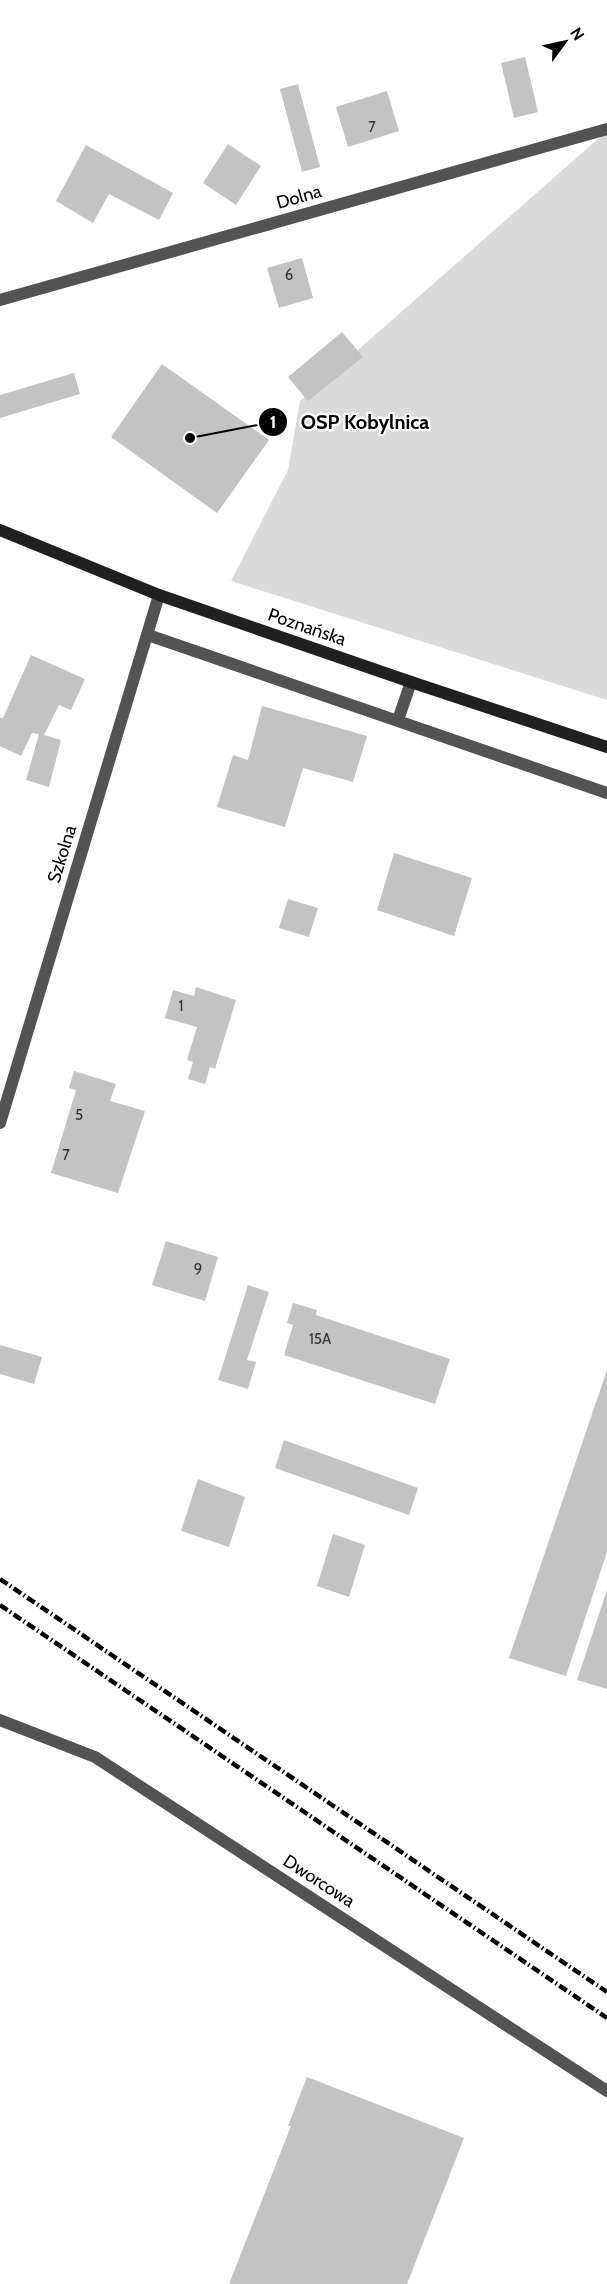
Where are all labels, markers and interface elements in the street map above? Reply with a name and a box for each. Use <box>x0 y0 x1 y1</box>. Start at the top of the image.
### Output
north arrow <box>535 12 595 72</box>
text: N <box>566 24 588 44</box>
house number: 7 <box>368 118 376 136</box>
street label: Dolna <box>274 180 324 214</box>
house number: 6 <box>285 266 293 284</box>
callout: OSP Kobylnica <box>258 403 441 441</box>
text: OSP Kobylnica <box>301 410 429 434</box>
text: 1 <box>270 411 276 433</box>
street label: Poznańska <box>265 603 349 651</box>
street label: Szkolna <box>43 822 81 886</box>
house number: 1 <box>179 997 183 1015</box>
house number: 5 <box>75 1106 83 1124</box>
house number: 7 <box>62 1146 70 1164</box>
house number: 9 <box>194 1260 202 1278</box>
house number: 15A <box>309 1330 332 1348</box>
street label: Dworcowa <box>279 1850 359 1912</box>

